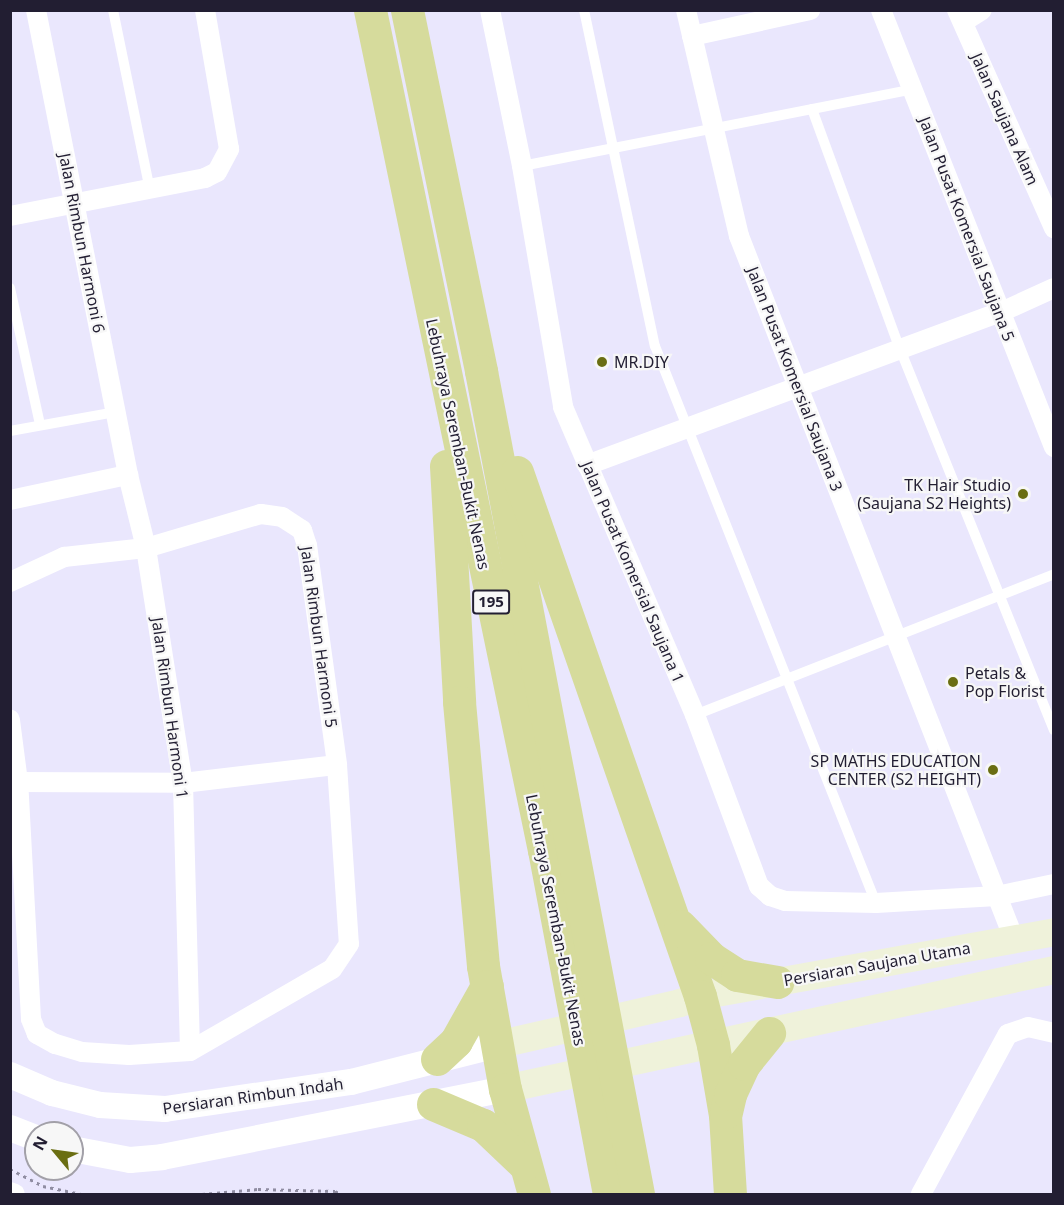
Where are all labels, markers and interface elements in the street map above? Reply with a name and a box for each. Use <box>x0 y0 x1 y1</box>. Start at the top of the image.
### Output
street label: Jalan Saujana Alam <box>967 50 1043 188</box>
street label: Jalan Pusat Komersial Saujana 5 <box>915 114 1019 344</box>
street label: Jalan Rimbun Harmoni 6 <box>55 151 109 335</box>
street label: Jalan Pusat Komersial Saujana 3 <box>743 264 847 494</box>
street label: Lebuhraya Seremban-Bukit Nenas <box>422 317 494 571</box>
place label: MR.DIY <box>614 352 669 372</box>
marker: MR.DIY <box>595 355 609 369</box>
street label: Jalan Pusat Komersial Saujana 1 <box>578 458 688 686</box>
place label: TK Hair Studio (Saujana S2 Heights) <box>857 475 1011 513</box>
marker: TK Hair Studio (Saujana S2 Heights) <box>1016 487 1030 501</box>
street label: Jalan Rimbun Harmoni 5 <box>297 545 341 729</box>
road number: 195 <box>472 590 510 614</box>
street label: Jalan Rimbun Harmoni 1 <box>148 616 192 800</box>
place label: Petals & Pop Florist <box>965 663 1045 701</box>
marker: Petals & Pop Florist <box>946 675 960 689</box>
place label: SP MATHS EDUCATION CENTER (S2 HEIGHT) <box>811 751 981 789</box>
marker: SP MATHS EDUCATION CENTER (S2 HEIGHT) <box>986 763 1000 777</box>
street label: Lebuhraya Seremban-Bukit Nenas <box>522 792 590 1048</box>
street label: Persiaran Saujana Utama <box>782 938 972 990</box>
street label: Persiaran Rimbun Indah <box>161 1074 345 1118</box>
north arrow <box>24 1121 84 1181</box>
text: N <box>27 1132 53 1154</box>

